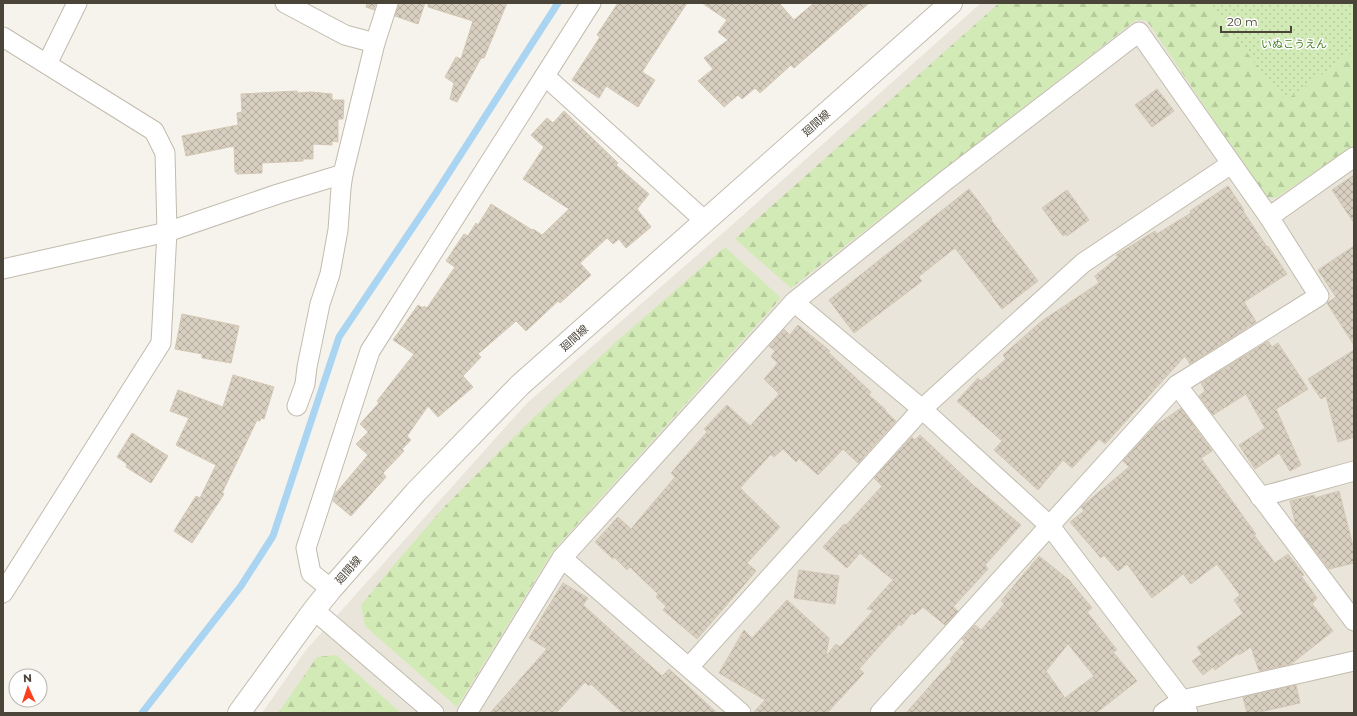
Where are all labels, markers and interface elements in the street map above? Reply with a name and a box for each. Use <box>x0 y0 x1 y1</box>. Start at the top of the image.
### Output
scale bar <box>1221 8 1291 34</box>
text: 20 m <box>1227 14 1258 29</box>
park label: いぬこうえん <box>1261 37 1327 51</box>
street label: 廻間線 <box>799 107 833 139</box>
street label: 廻間線 <box>557 322 591 354</box>
street label: 廻間線 <box>332 553 364 587</box>
north arrow <box>8 668 48 708</box>
text: N <box>23 671 32 685</box>

